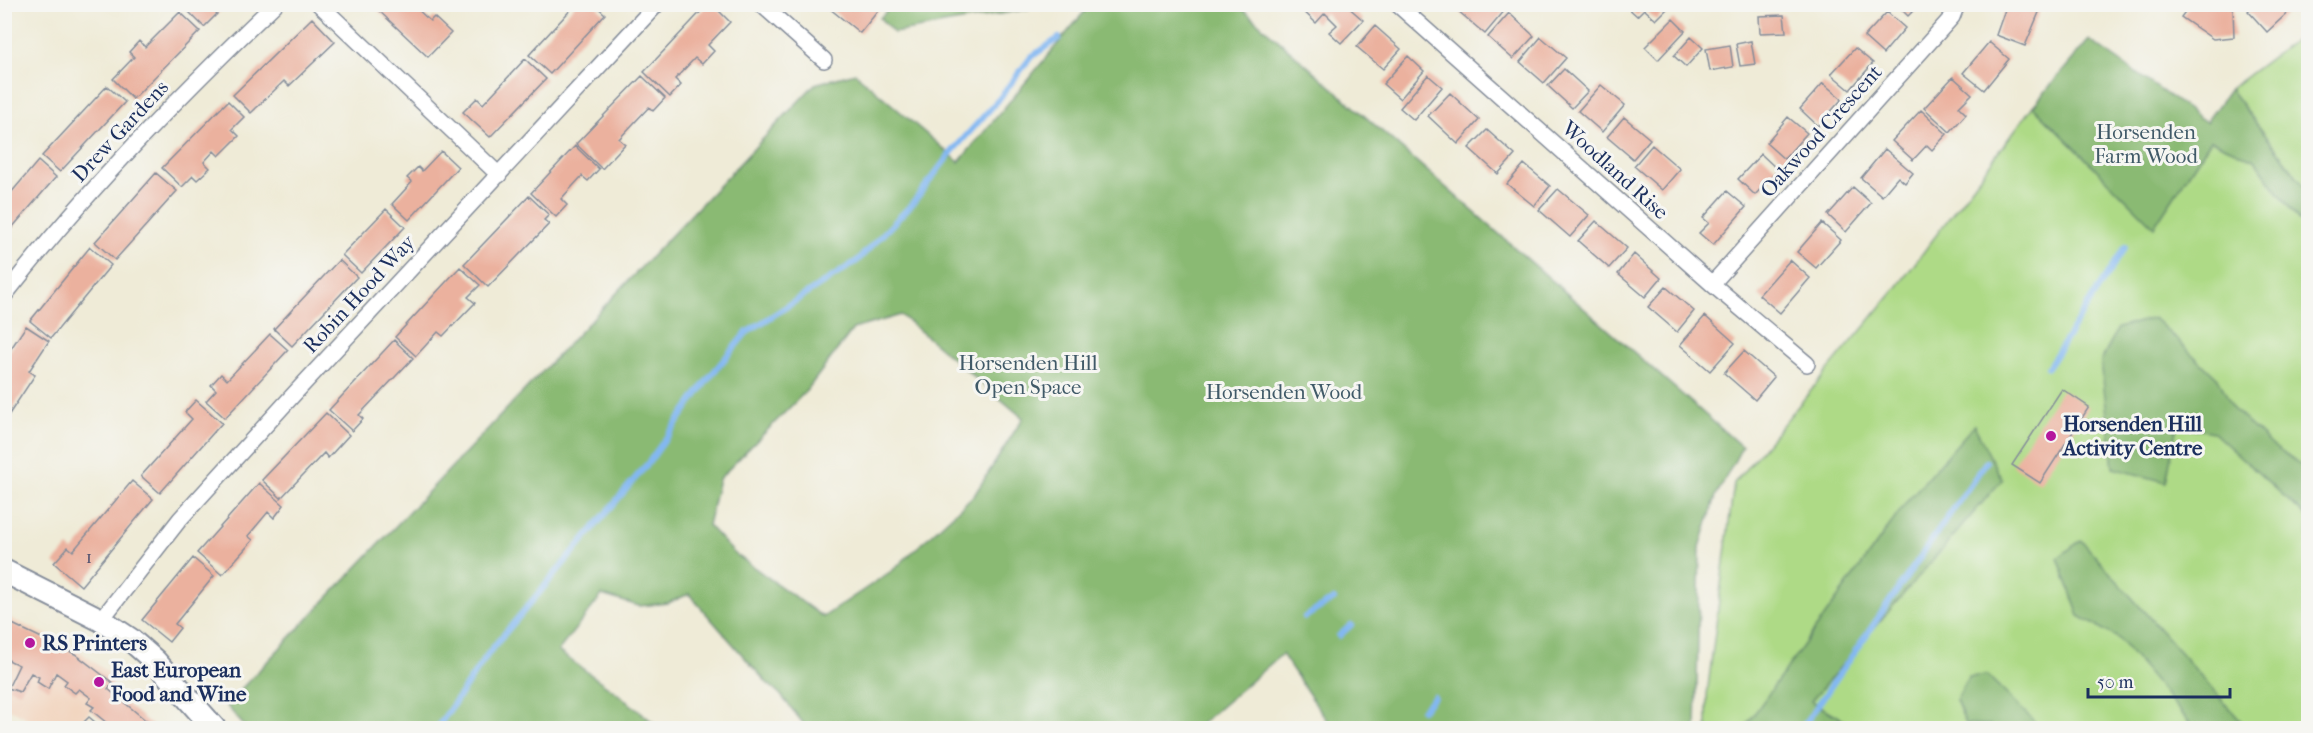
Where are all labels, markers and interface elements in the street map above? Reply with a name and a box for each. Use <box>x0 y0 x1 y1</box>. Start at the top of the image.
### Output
street label: Oakwood Crescent <box>1755 60 1887 202</box>
street label: Drew Gardens <box>67 75 173 187</box>
street label: Woodland Rise <box>1556 115 1673 224</box>
park label: Horsenden Farm Wood <box>2094 120 2198 168</box>
street label: Robin Hood Way <box>298 229 420 358</box>
park label: Horsenden Hill Open Space <box>959 351 1098 399</box>
park label: Horsenden Wood <box>1206 380 1363 404</box>
place label: Horsenden Hill Activity Centre <box>2061 412 2203 460</box>
marker: Horsenden Hill Activity Centre <box>2044 429 2058 443</box>
house number: 1 <box>86 547 92 568</box>
place label: RS Printers <box>42 631 147 655</box>
marker: RS Printers <box>23 636 37 650</box>
place label: East European Food and Wine <box>110 658 247 706</box>
scale bar <box>2088 661 2230 699</box>
text: 50 m <box>2097 672 2134 693</box>
marker: East European Food and Wine <box>92 675 106 689</box>

